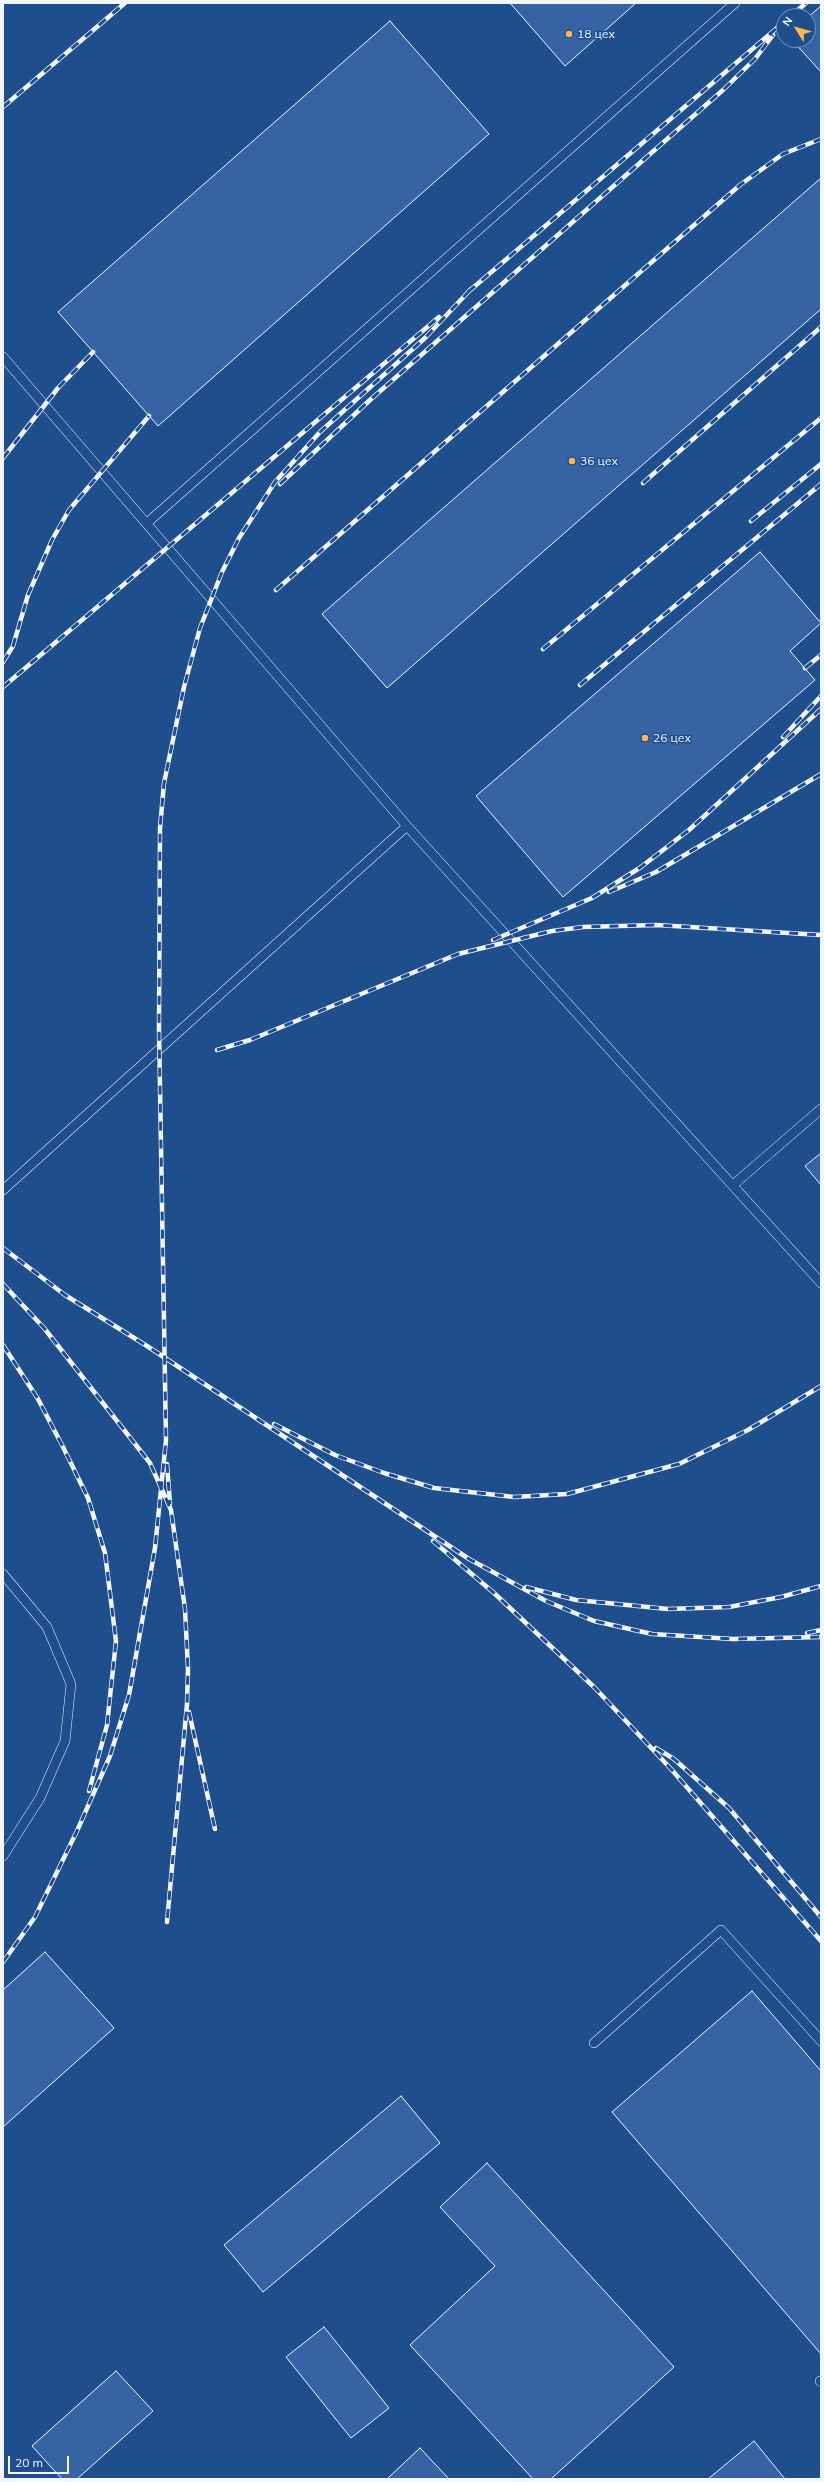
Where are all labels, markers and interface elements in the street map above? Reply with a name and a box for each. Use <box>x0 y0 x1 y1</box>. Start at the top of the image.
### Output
north arrow <box>776 8 816 48</box>
text: N <box>779 14 795 29</box>
place label: 18 цех <box>577 27 615 41</box>
marker: 18 цех <box>564 29 574 39</box>
place label: 36 цех <box>580 454 618 468</box>
marker: 36 цех <box>567 456 577 466</box>
place label: 26 цех <box>653 731 691 745</box>
marker: 26 цех <box>640 733 650 743</box>
scale bar <box>10 2448 71 2474</box>
text: 20 m <box>15 2455 43 2470</box>

